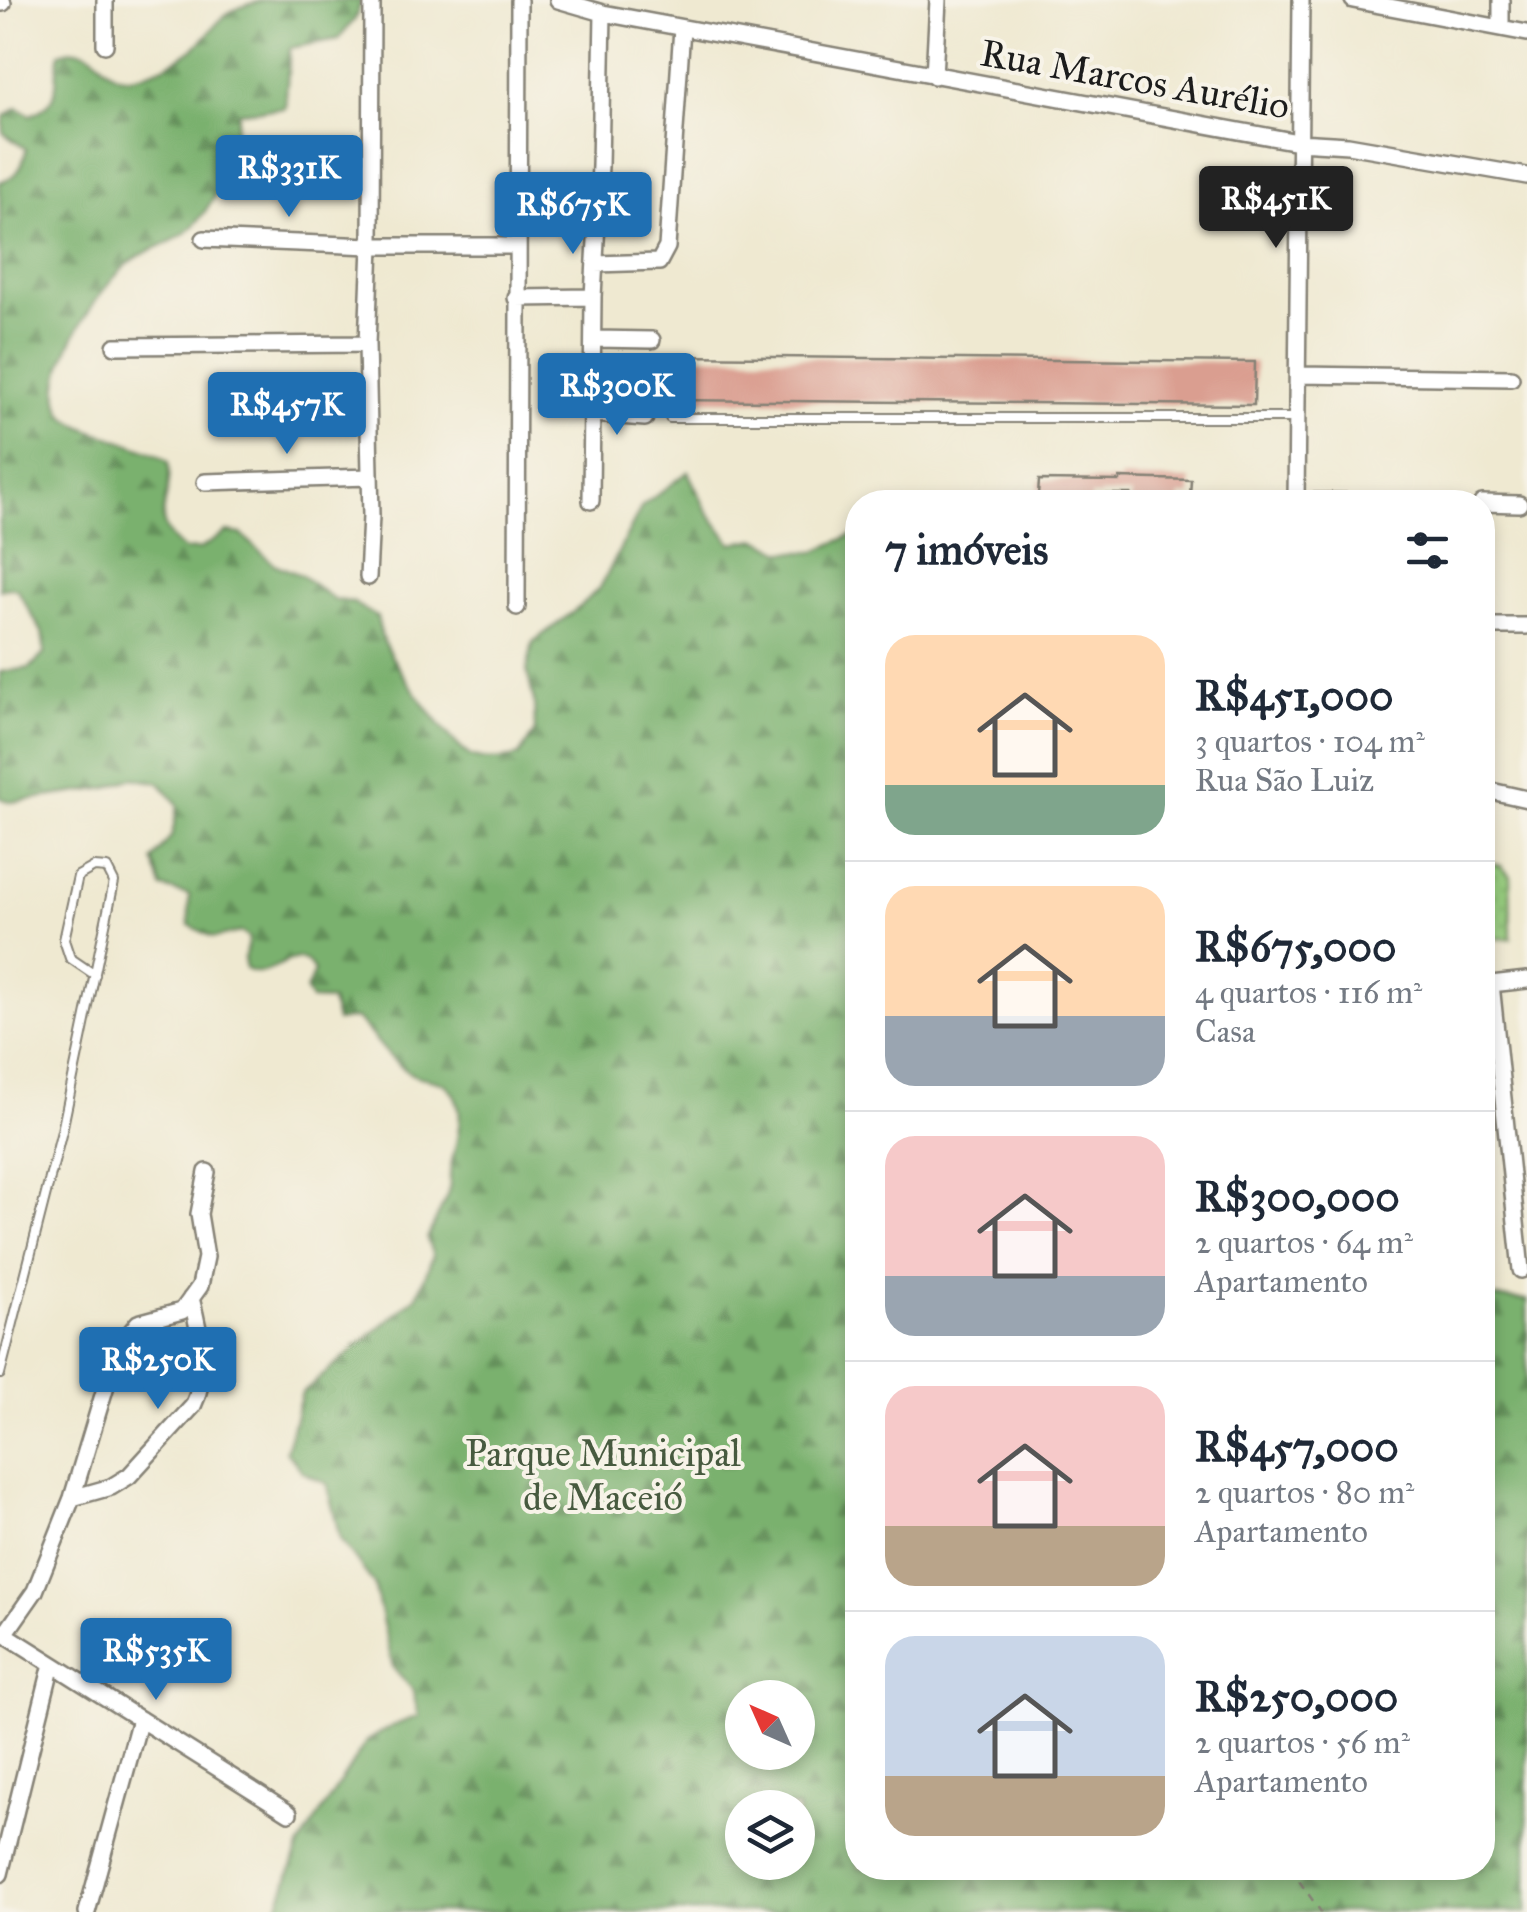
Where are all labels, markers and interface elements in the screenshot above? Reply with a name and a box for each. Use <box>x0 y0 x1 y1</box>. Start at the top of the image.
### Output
street label: Rua Marcos Aurélio <box>977 29 1293 129</box>
pin: R$331K <box>208 135 370 220</box>
text: R$331K <box>238 148 340 187</box>
pin: R$451K <box>1195 166 1357 251</box>
pin: R$675K <box>492 172 654 257</box>
text: R$451K <box>1221 179 1331 218</box>
text: R$675K <box>517 185 629 224</box>
pin: R$300K <box>536 353 698 438</box>
text: R$300K <box>560 366 674 405</box>
pin: R$457K <box>206 372 368 457</box>
text: R$457K <box>230 385 344 424</box>
icon: filters <box>1400 523 1455 578</box>
text: 7 imóveis <box>885 524 1048 576</box>
text: R$451,000 <box>1195 670 1393 722</box>
icon: home <box>965 675 1085 795</box>
text: 3 quartos · 104 m² <box>1195 722 1425 761</box>
text: Rua São Luiz <box>1195 761 1374 800</box>
text: R$675,000 <box>1195 921 1396 973</box>
icon: home <box>965 926 1085 1046</box>
text: 4 quartos · 116 m² <box>1195 973 1422 1012</box>
text: Casa <box>1195 1012 1256 1051</box>
text: R$300,000 <box>1195 1171 1400 1223</box>
icon: home <box>965 1176 1085 1296</box>
text: 2 quartos · 64 m² <box>1195 1223 1413 1262</box>
text: Apartamento <box>1195 1262 1368 1301</box>
pin: R$250K <box>77 1327 239 1412</box>
text: R$250K <box>101 1340 215 1379</box>
text: R$457,000 <box>1195 1421 1399 1473</box>
icon: home <box>965 1426 1085 1546</box>
park label: Parque Municipal de Maceió <box>465 1430 741 1520</box>
text: 2 quartos · 80 m² <box>1195 1473 1414 1512</box>
text: Apartamento <box>1195 1512 1368 1551</box>
pin: R$535K <box>75 1618 237 1703</box>
text: R$535K <box>103 1631 209 1670</box>
text: R$250,000 <box>1195 1671 1398 1723</box>
icon: home <box>965 1676 1085 1796</box>
north arrow <box>725 1680 815 1770</box>
map controls <box>725 1680 815 1880</box>
text: 2 quartos · 56 m² <box>1195 1723 1410 1762</box>
text: Apartamento <box>1195 1762 1368 1801</box>
button: layers <box>725 1790 815 1880</box>

